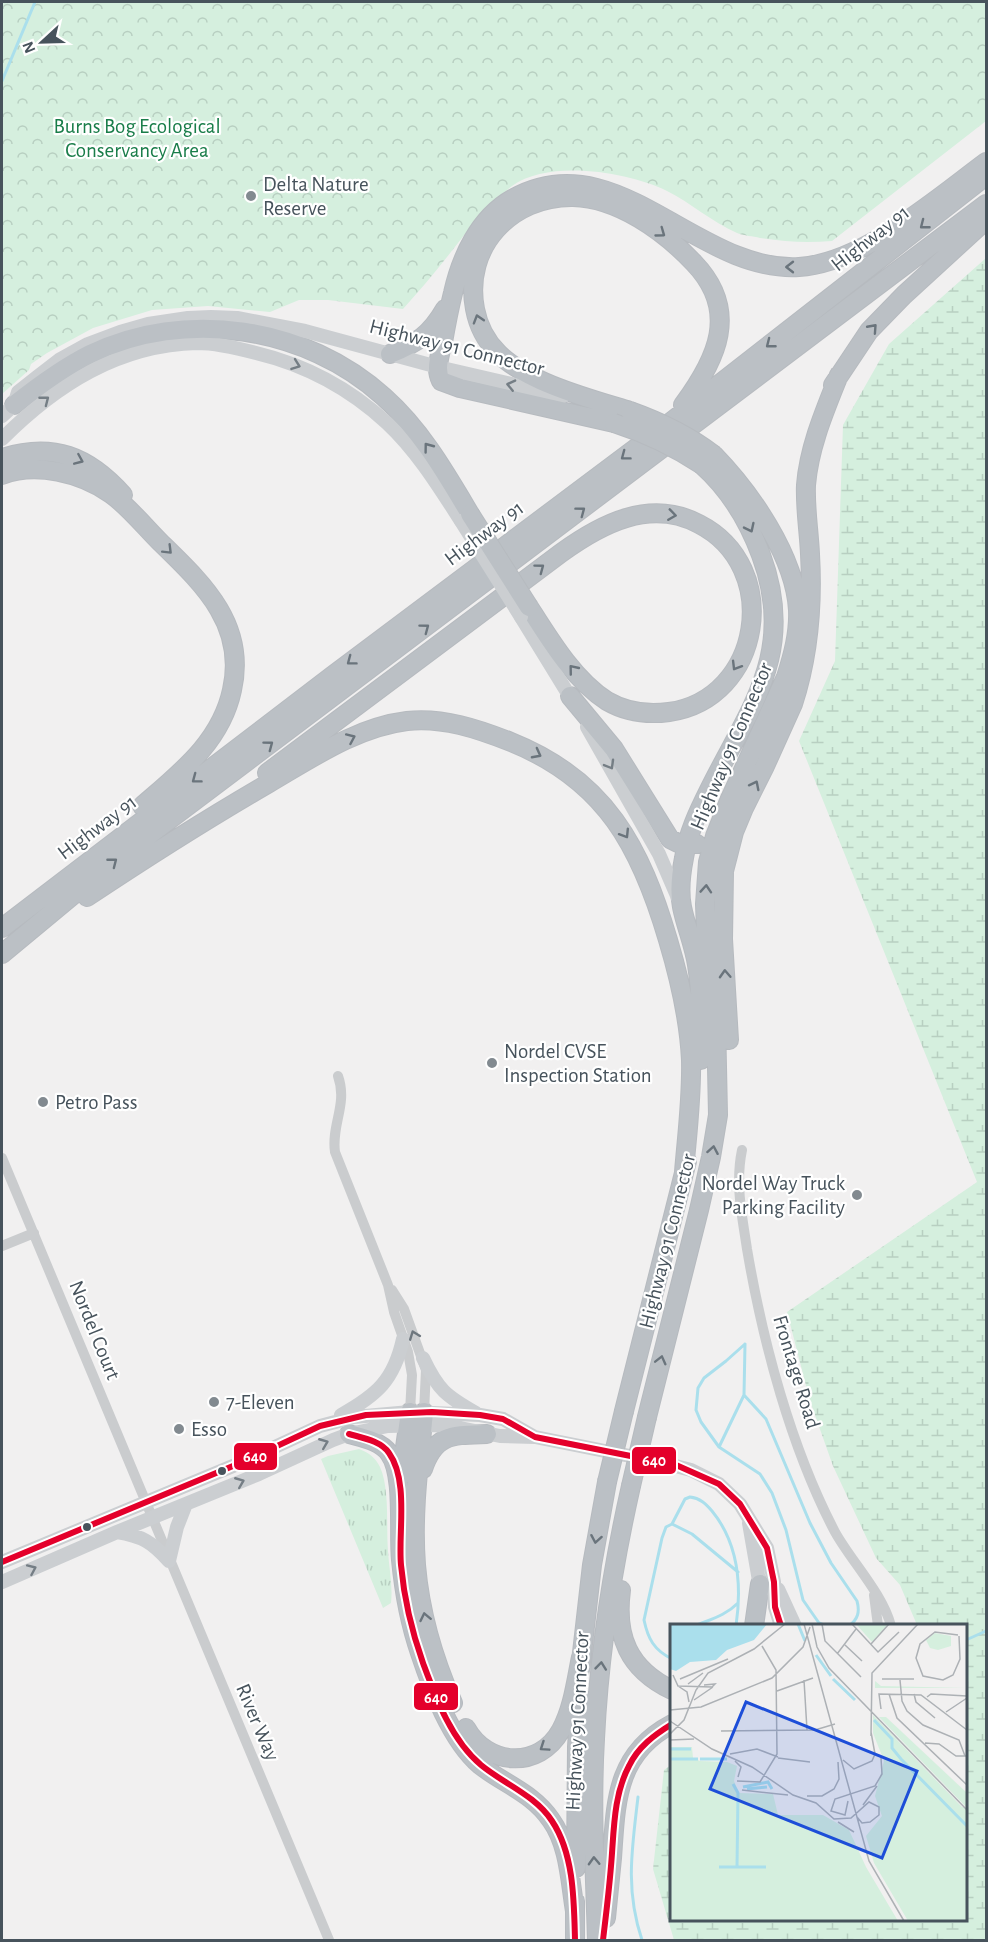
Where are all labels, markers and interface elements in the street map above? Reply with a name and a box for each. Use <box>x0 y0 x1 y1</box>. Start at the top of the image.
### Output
north arrow <box>12 12 72 72</box>
text: N <box>20 39 39 55</box>
park label: Burns Bog Ecological Conservancy Area <box>53 116 221 161</box>
place label: Delta Nature Reserve <box>263 174 369 219</box>
marker: Delta Nature Reserve <box>244 189 258 203</box>
street label: Highway 91 <box>827 202 913 275</box>
one-way arrow <box>920 218 931 229</box>
one-way arrow <box>654 226 665 237</box>
one-way arrow <box>786 261 795 273</box>
one-way arrow <box>473 314 485 325</box>
street label: Highway 91 Connector <box>367 316 547 379</box>
one-way arrow <box>865 324 876 335</box>
one-way arrow <box>765 337 776 348</box>
one-way arrow <box>290 357 301 370</box>
one-way arrow <box>506 379 516 392</box>
one-way arrow <box>38 396 49 407</box>
one-way arrow <box>424 442 435 453</box>
one-way arrow <box>620 449 631 460</box>
one-way arrow <box>73 453 84 465</box>
street label: Highway 91 <box>441 497 528 570</box>
one-way arrow <box>574 507 585 518</box>
one-way arrow <box>667 509 677 521</box>
one-way arrow <box>742 521 754 532</box>
one-way arrow <box>160 542 171 553</box>
one-way arrow <box>534 564 545 575</box>
one-way arrow <box>418 624 429 635</box>
one-way arrow <box>347 654 358 665</box>
street label: Highway 91 Connector <box>687 659 776 833</box>
one-way arrow <box>731 660 743 670</box>
one-way arrow <box>569 665 580 676</box>
one-way arrow <box>344 733 355 745</box>
one-way arrow <box>262 741 273 752</box>
one-way arrow <box>531 747 541 758</box>
one-way arrow <box>602 759 614 770</box>
one-way arrow <box>191 772 202 783</box>
one-way arrow <box>748 781 759 792</box>
street label: Highway 91 <box>54 791 141 864</box>
one-way arrow <box>617 828 629 838</box>
one-way arrow <box>106 859 117 870</box>
one-way arrow <box>700 884 713 893</box>
one-way arrow <box>719 970 732 979</box>
place label: Nordel CVSE Inspection Station <box>504 1041 652 1086</box>
marker: Nordel CVSE Inspection Station <box>485 1056 499 1070</box>
place label: Petro Pass <box>55 1092 138 1113</box>
marker: Petro Pass <box>36 1095 50 1109</box>
one-way arrow <box>706 1145 718 1155</box>
street label: Highway 91 Connector <box>636 1151 699 1331</box>
place label: Nordel Way Truck Parking Facility <box>701 1173 845 1218</box>
marker: Nordel Way Truck Parking Facility <box>850 1188 864 1202</box>
street label: Nordel Court <box>65 1278 124 1383</box>
street label: Frontage Road <box>769 1313 824 1432</box>
one-way arrow <box>409 1330 421 1341</box>
one-way arrow <box>654 1355 667 1365</box>
place label: 7-Eleven <box>226 1392 295 1413</box>
marker: 7-Eleven <box>207 1395 221 1409</box>
place label: Esso <box>191 1419 227 1440</box>
marker: Esso <box>172 1422 186 1436</box>
one-way arrow <box>318 1438 329 1450</box>
line badge: 640 <box>233 1442 278 1471</box>
line badge: 640 <box>631 1446 677 1475</box>
text: 640 <box>243 1449 267 1465</box>
text: 640 <box>642 1453 666 1469</box>
unlabelled marker <box>216 1465 228 1477</box>
one-way arrow <box>234 1477 245 1489</box>
unlabelled marker <box>81 1521 93 1533</box>
one-way arrow <box>591 1534 603 1544</box>
one-way arrow <box>25 1564 36 1576</box>
one-way arrow <box>419 1613 432 1623</box>
inset map <box>670 1624 967 1921</box>
street label: Highway 91 Connector <box>562 1631 593 1811</box>
one-way arrow <box>594 1662 607 1671</box>
street label: River Way <box>232 1681 283 1764</box>
line badge: 640 <box>413 1682 459 1711</box>
text: 640 <box>424 1690 448 1706</box>
one-way arrow <box>539 1740 550 1751</box>
one-way arrow <box>588 1857 601 1866</box>

